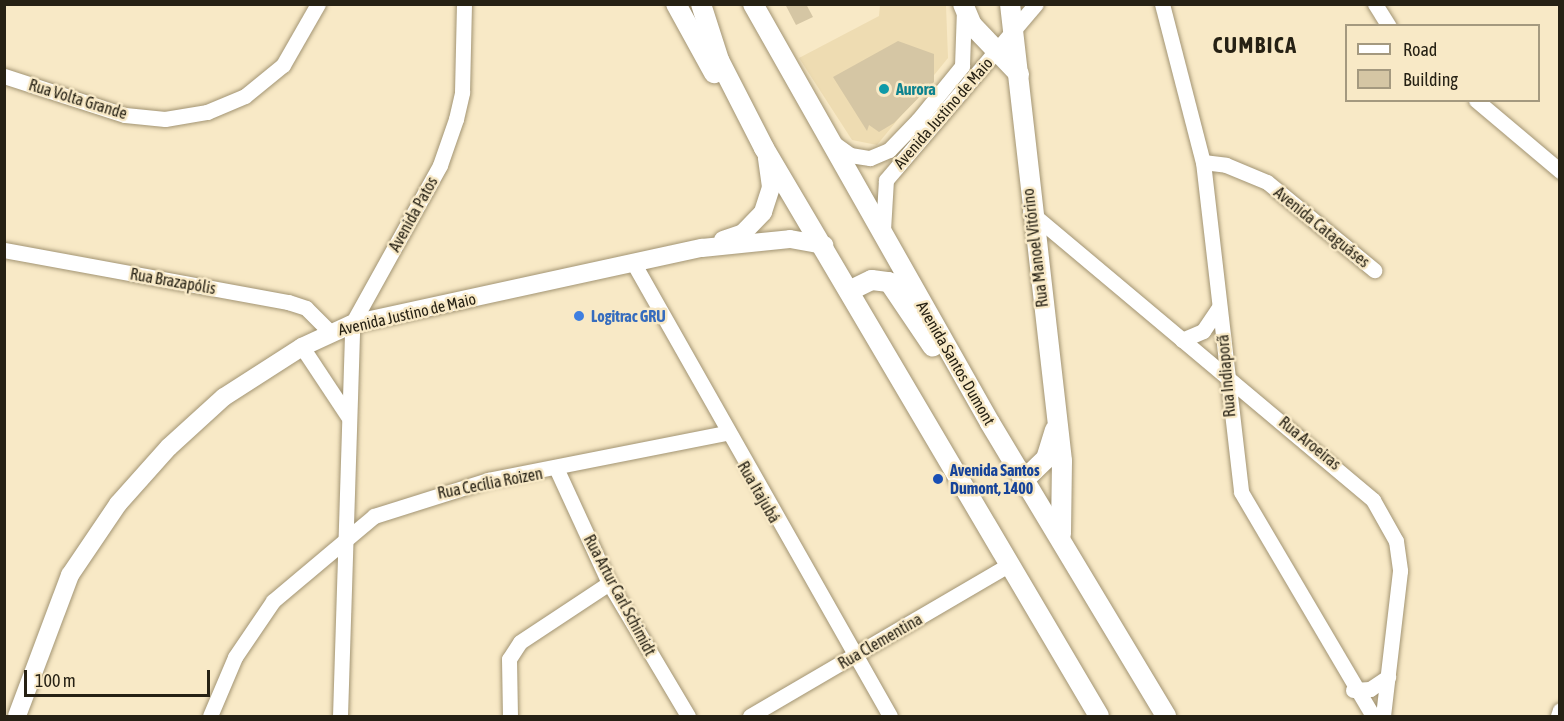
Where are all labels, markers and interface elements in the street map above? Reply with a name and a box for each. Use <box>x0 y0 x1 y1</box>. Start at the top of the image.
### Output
legend <box>1345 24 1540 102</box>
district label: CUMBICA <box>1213 33 1297 59</box>
text: Road <box>1403 39 1437 60</box>
street label: Avenida Justino de Maio <box>890 54 996 172</box>
text: Building <box>1403 69 1458 90</box>
street label: Rua Volta Grande <box>27 75 129 123</box>
place label: Aurora <box>896 79 936 99</box>
marker: Aurora <box>877 82 891 96</box>
street label: Avenida Patos <box>385 173 441 255</box>
street label: Avenida Cataguáses <box>1270 183 1374 271</box>
street label: Rua Manoel Vitórino <box>1018 187 1052 309</box>
street label: Rua Brazapólis <box>129 264 217 298</box>
street label: Avenida Justino de Maio <box>336 289 478 339</box>
street label: Avenida Santos Dumont <box>913 298 999 428</box>
place label: Logitrac GRU <box>591 306 666 326</box>
marker: Logitrac GRU <box>572 309 586 323</box>
street label: Rua Indiaporã <box>1213 334 1239 418</box>
street label: Rua Aroeiras <box>1275 412 1345 474</box>
street label: Rua Itajubá <box>734 458 784 526</box>
place label: Avenida Santos Dumont, 1400 <box>950 460 1040 498</box>
street label: Rua Cecília Roizen <box>436 463 544 503</box>
marker: Avenida Santos Dumont, 1400 <box>931 472 945 486</box>
street label: Rua Artur Carl Schimidt <box>580 531 660 659</box>
street label: Rua Clementina <box>835 609 925 673</box>
scale bar <box>27 658 213 696</box>
text: 100 m <box>35 670 76 691</box>

